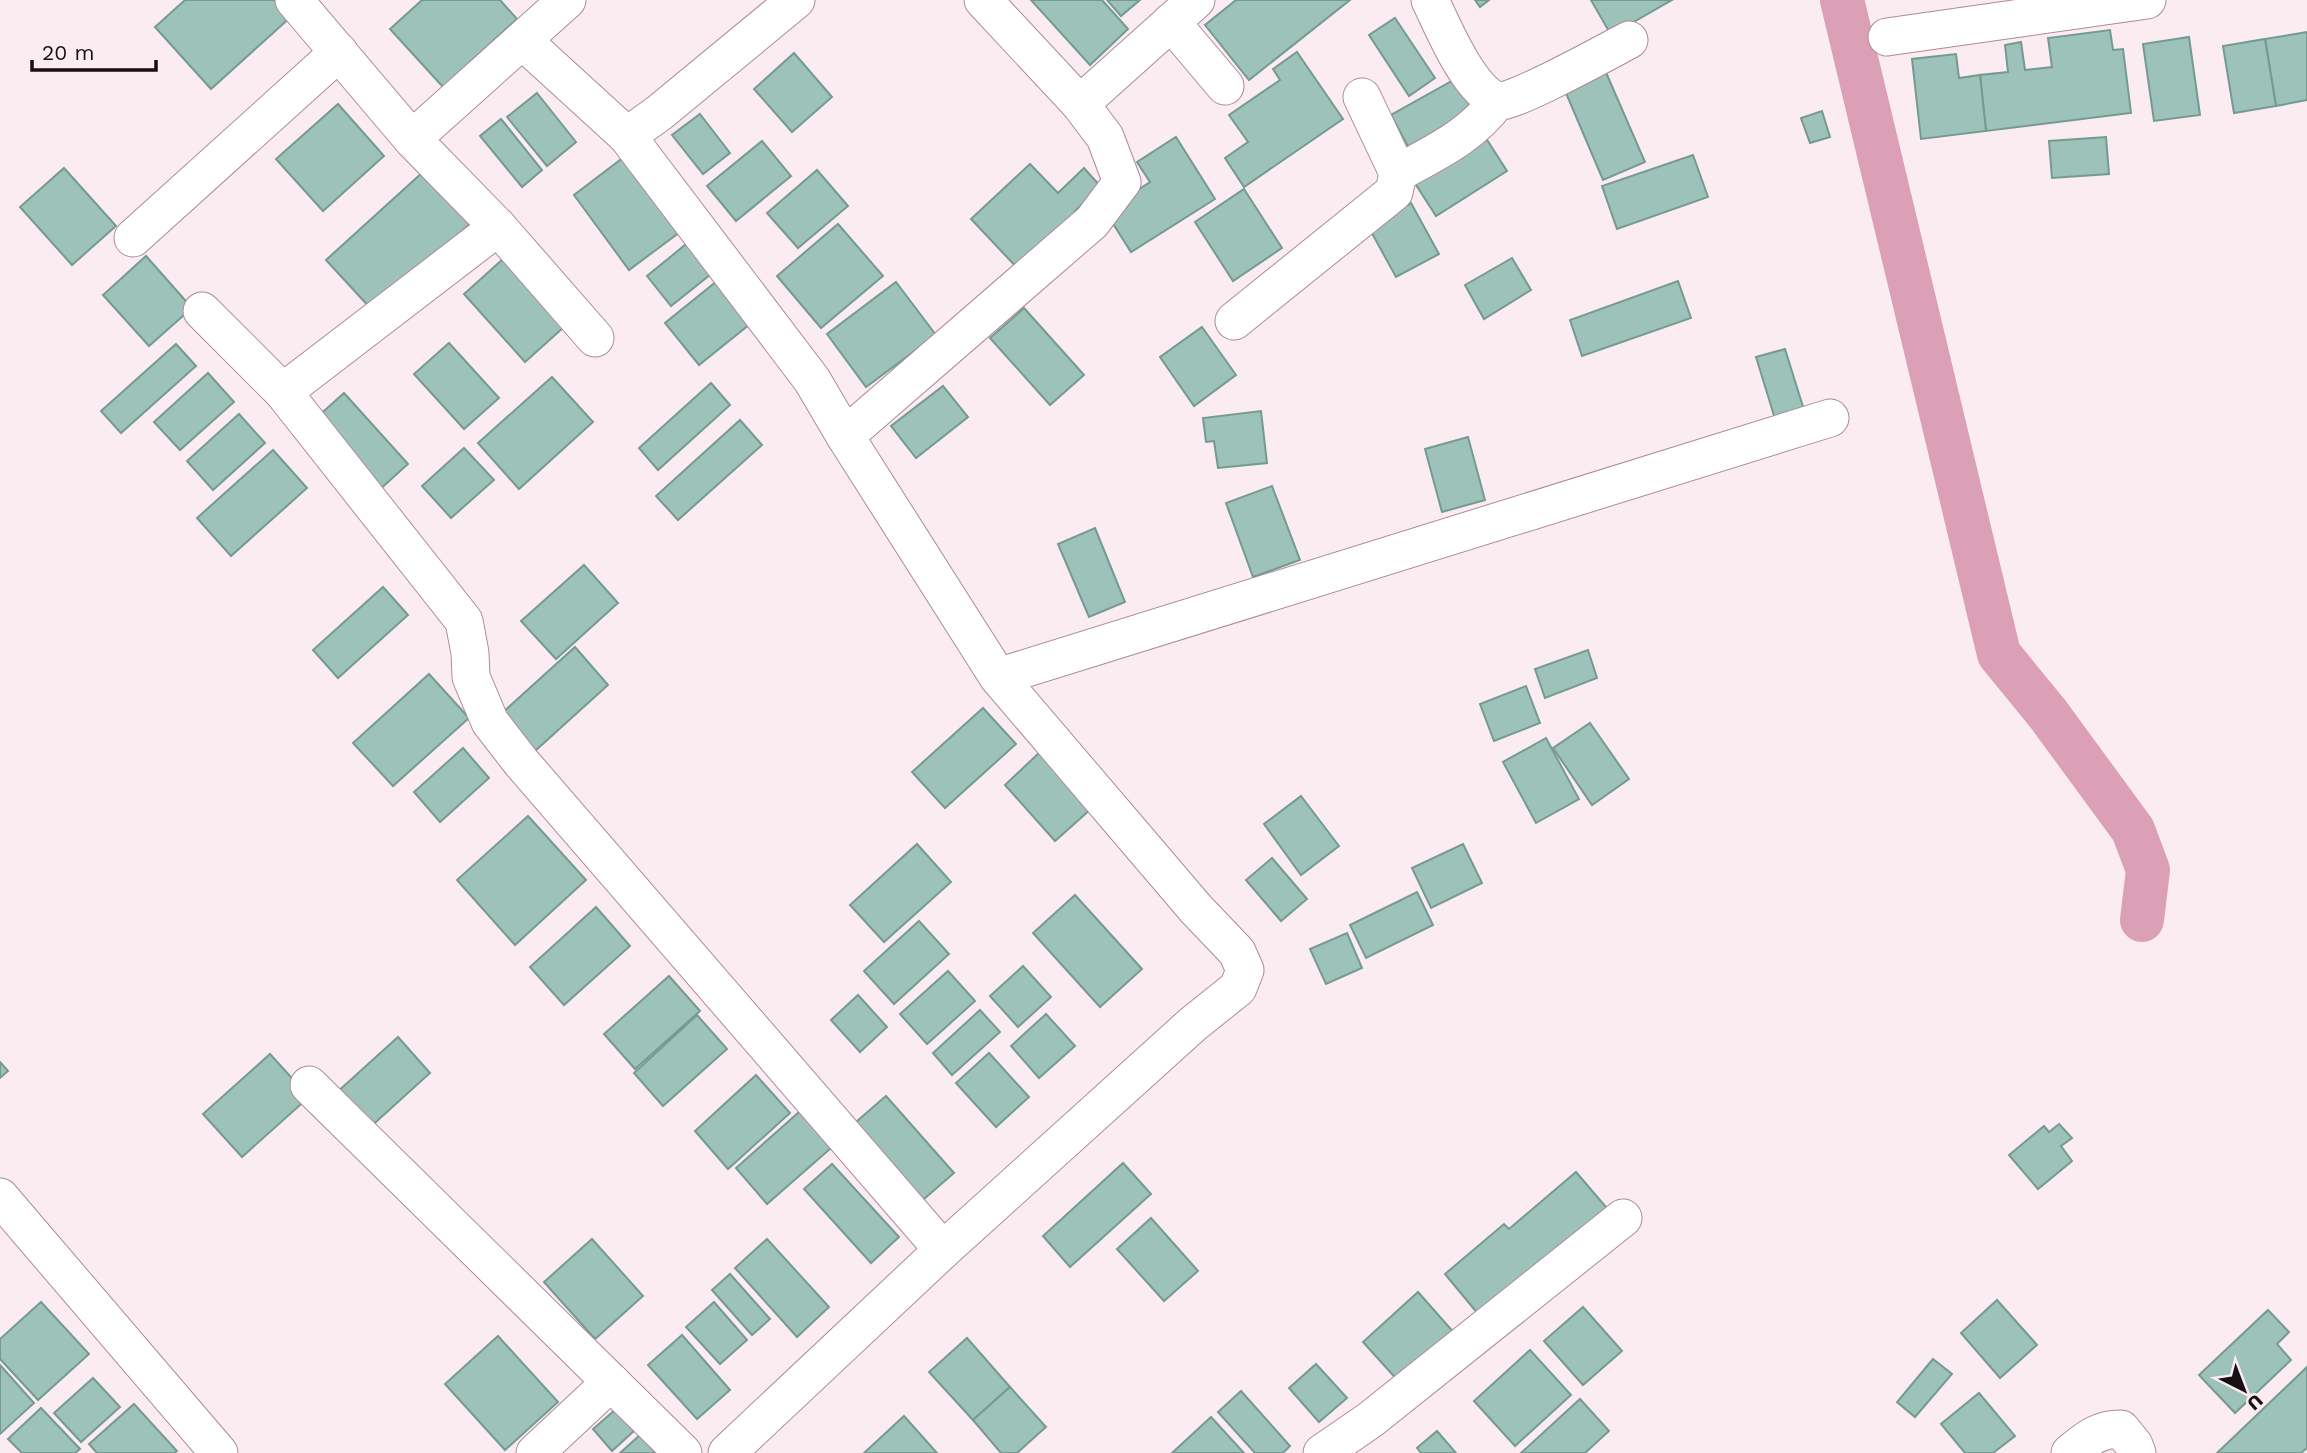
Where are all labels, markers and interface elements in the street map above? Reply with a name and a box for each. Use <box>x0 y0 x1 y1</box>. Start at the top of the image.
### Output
scale bar <box>32 28 156 72</box>
text: 20 m <box>42 40 94 65</box>
north arrow <box>2209 1355 2279 1425</box>
text: U <box>2242 1389 2268 1415</box>

